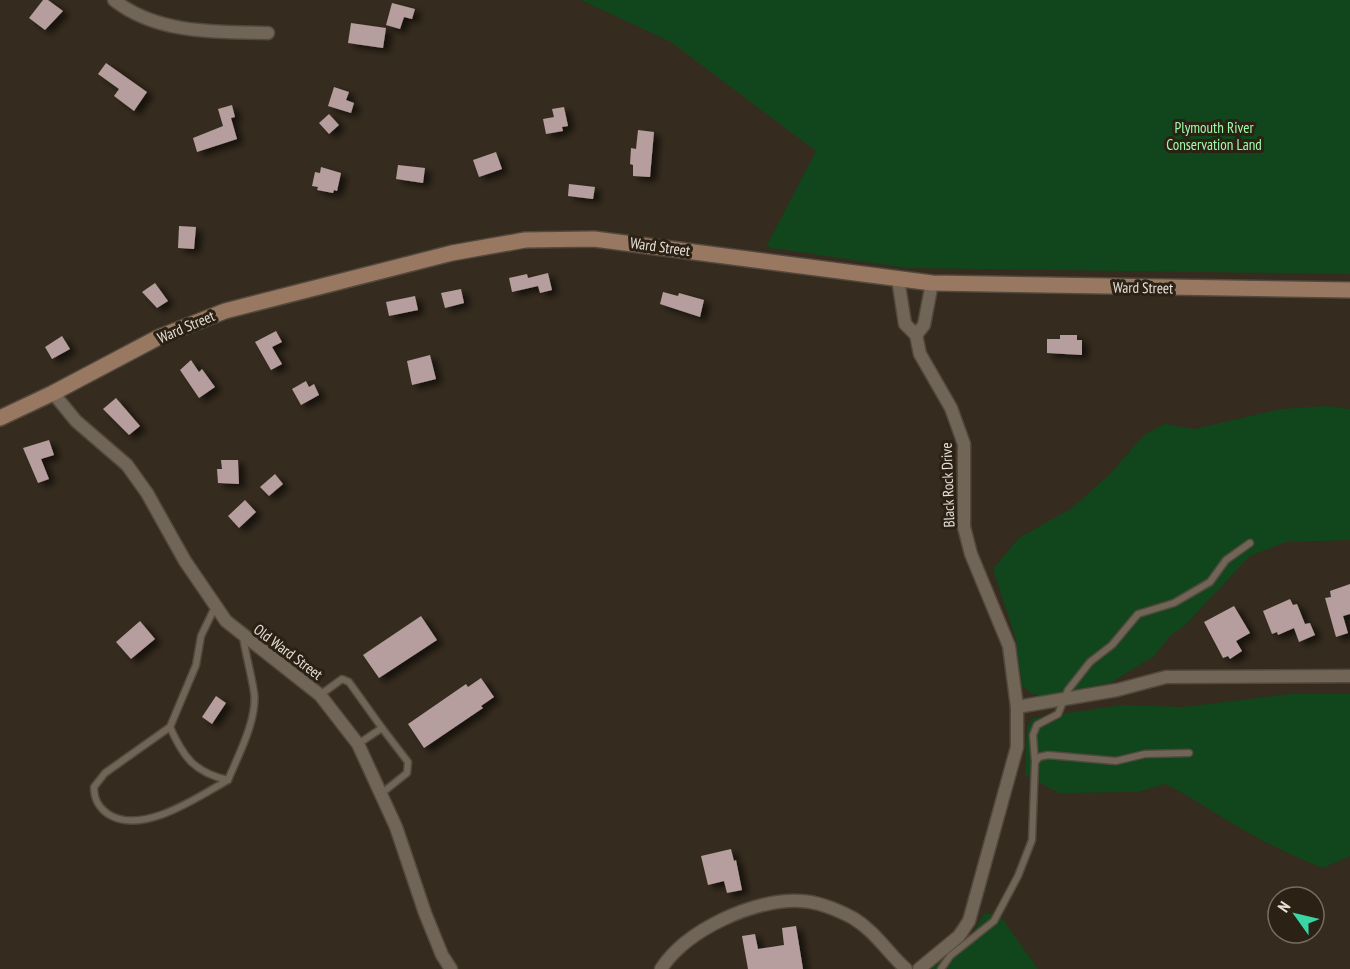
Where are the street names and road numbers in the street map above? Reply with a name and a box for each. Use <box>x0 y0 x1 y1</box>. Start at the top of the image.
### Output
street label: Ward Street <box>629 233 691 260</box>
street label: Ward Street <box>1113 277 1173 298</box>
street label: Ward Street <box>154 306 217 347</box>
street label: Black Rock Drive <box>937 442 958 528</box>
street label: Old Ward Street <box>250 619 327 684</box>

